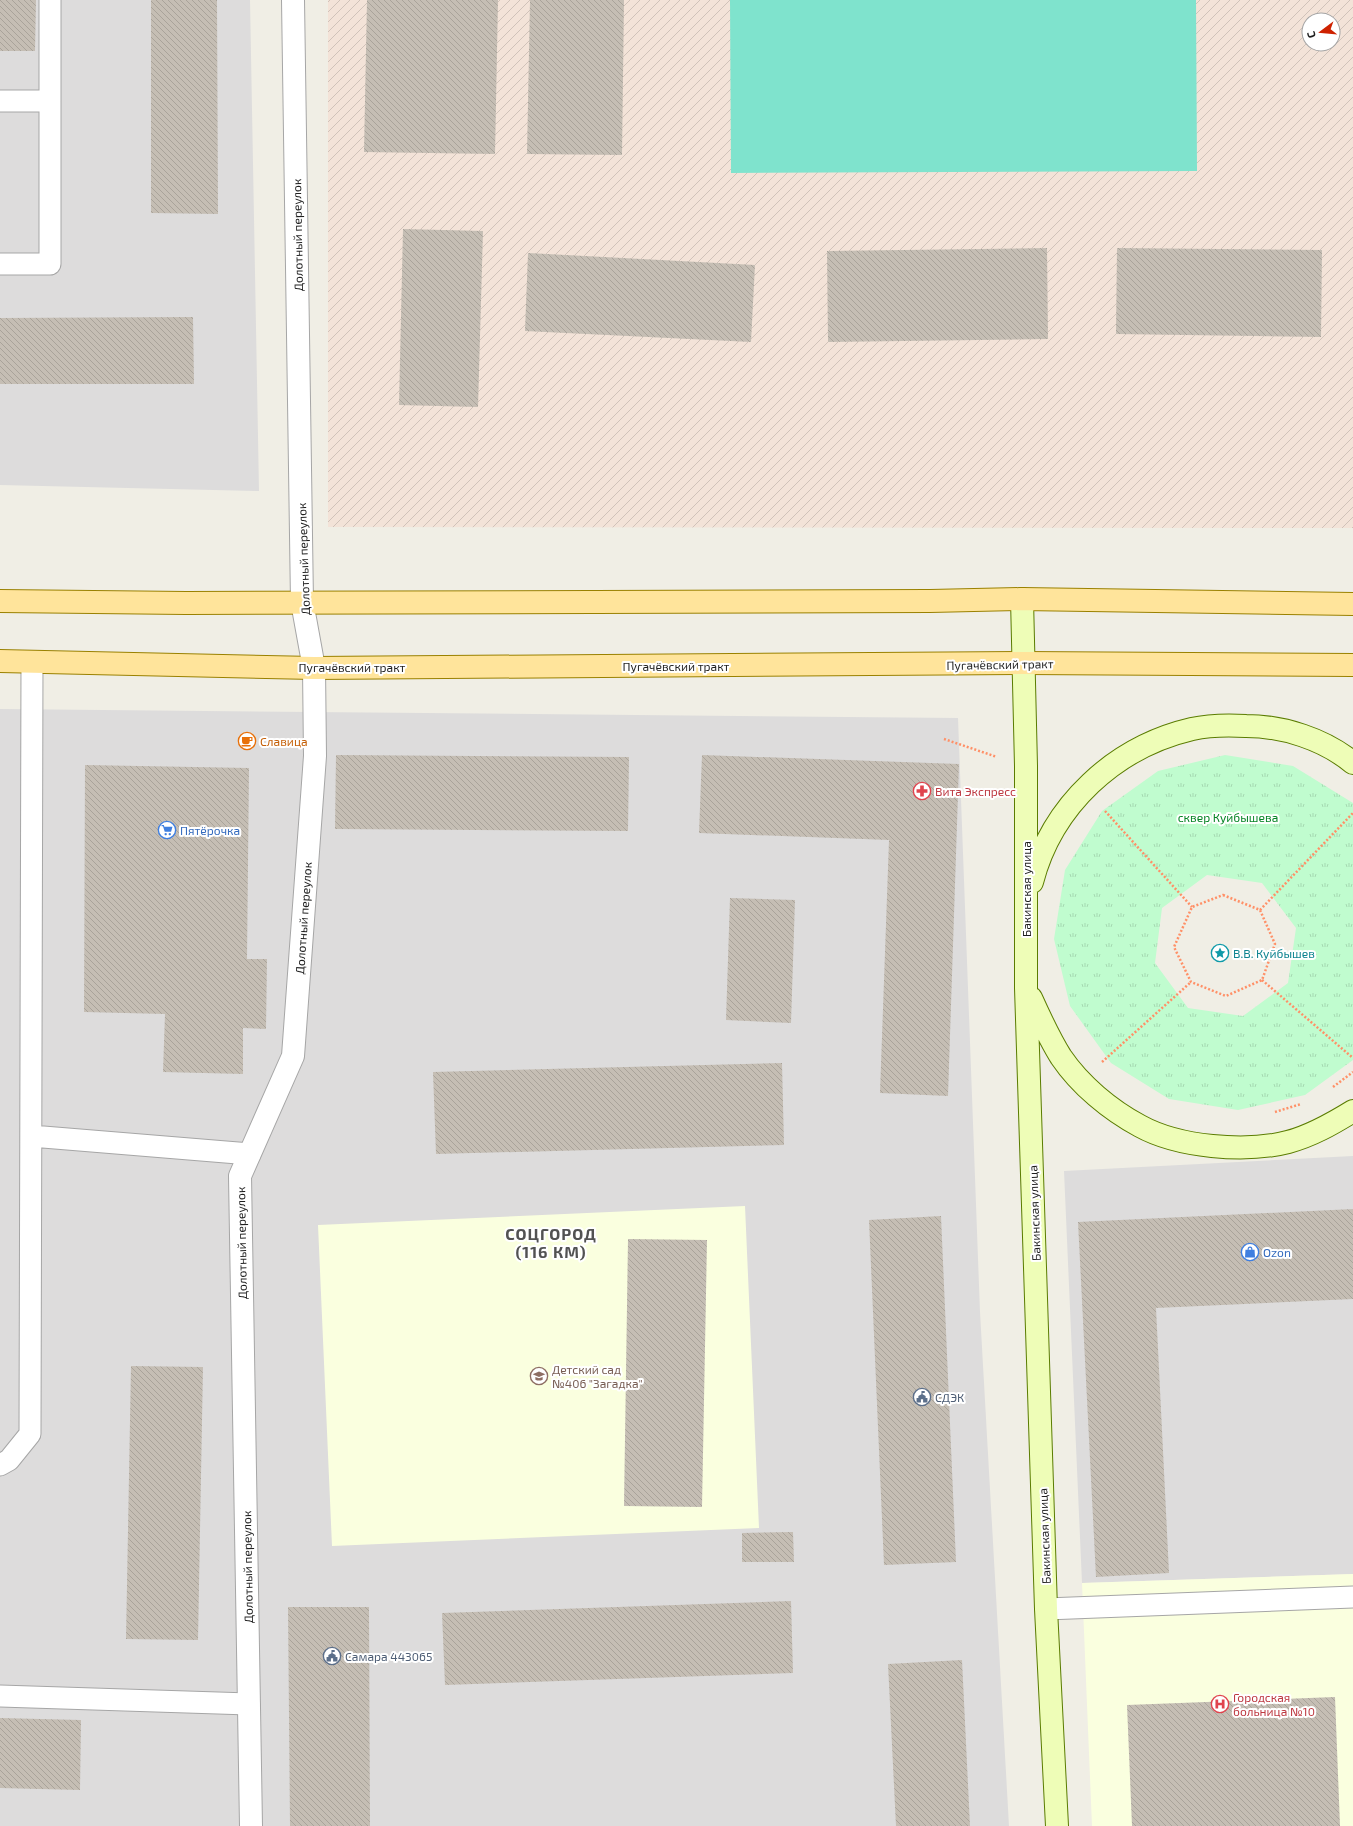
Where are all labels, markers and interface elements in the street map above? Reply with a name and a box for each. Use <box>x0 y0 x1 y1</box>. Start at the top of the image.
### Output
north arrow <box>1301 12 1341 52</box>
text: С <box>1304 29 1318 40</box>
street label: Долотный переулок <box>289 178 306 291</box>
street label: Долотный переулок <box>294 502 313 616</box>
street label: Пугачёвский тракт <box>946 656 1054 673</box>
street label: Пугачёвский тракт <box>623 659 730 674</box>
street label: Пугачёвский тракт <box>299 660 406 675</box>
cafe icon: Славица <box>237 731 257 751</box>
place label: Славица <box>260 734 308 748</box>
pharmacy icon: Вита Экспресс <box>912 781 932 801</box>
place label: Вита Экспресс <box>935 784 1016 798</box>
park label: сквер Куйбышева <box>1178 810 1278 825</box>
supermarket icon: Пятёрочка <box>157 820 177 840</box>
place label: Пятёрочка <box>180 823 240 837</box>
street label: Бакинская улица <box>1019 841 1034 937</box>
street label: Долотный переулок <box>292 861 315 975</box>
place icon: В.В. Куйбышев <box>1210 943 1230 963</box>
place label: В.В. Куйбышев <box>1233 946 1315 961</box>
street label: Бакинская улица <box>1025 1165 1044 1261</box>
street label: Долотный переулок <box>233 1186 250 1299</box>
district label: СОЦГОРОД (116 КМ) <box>505 1224 597 1261</box>
shop icon: Ozon <box>1240 1242 1260 1262</box>
place label: Ozon <box>1263 1245 1291 1259</box>
place label: Детский сад №406 "Загадка" <box>552 1362 643 1390</box>
school or university icon: Детский сад №406 "Загадка" <box>529 1366 549 1386</box>
public building icon: СДЭК <box>912 1387 932 1407</box>
place label: СДЭК <box>935 1390 964 1404</box>
street label: Бакинская улица <box>1035 1488 1054 1584</box>
street label: Долотный переулок <box>239 1510 256 1623</box>
public building icon: Самара 443065 <box>322 1646 342 1666</box>
place label: Самара 443065 <box>345 1649 432 1663</box>
place label: Городская больница №10 <box>1233 1690 1315 1718</box>
hospital icon: Городская больница №10 <box>1210 1694 1230 1714</box>

